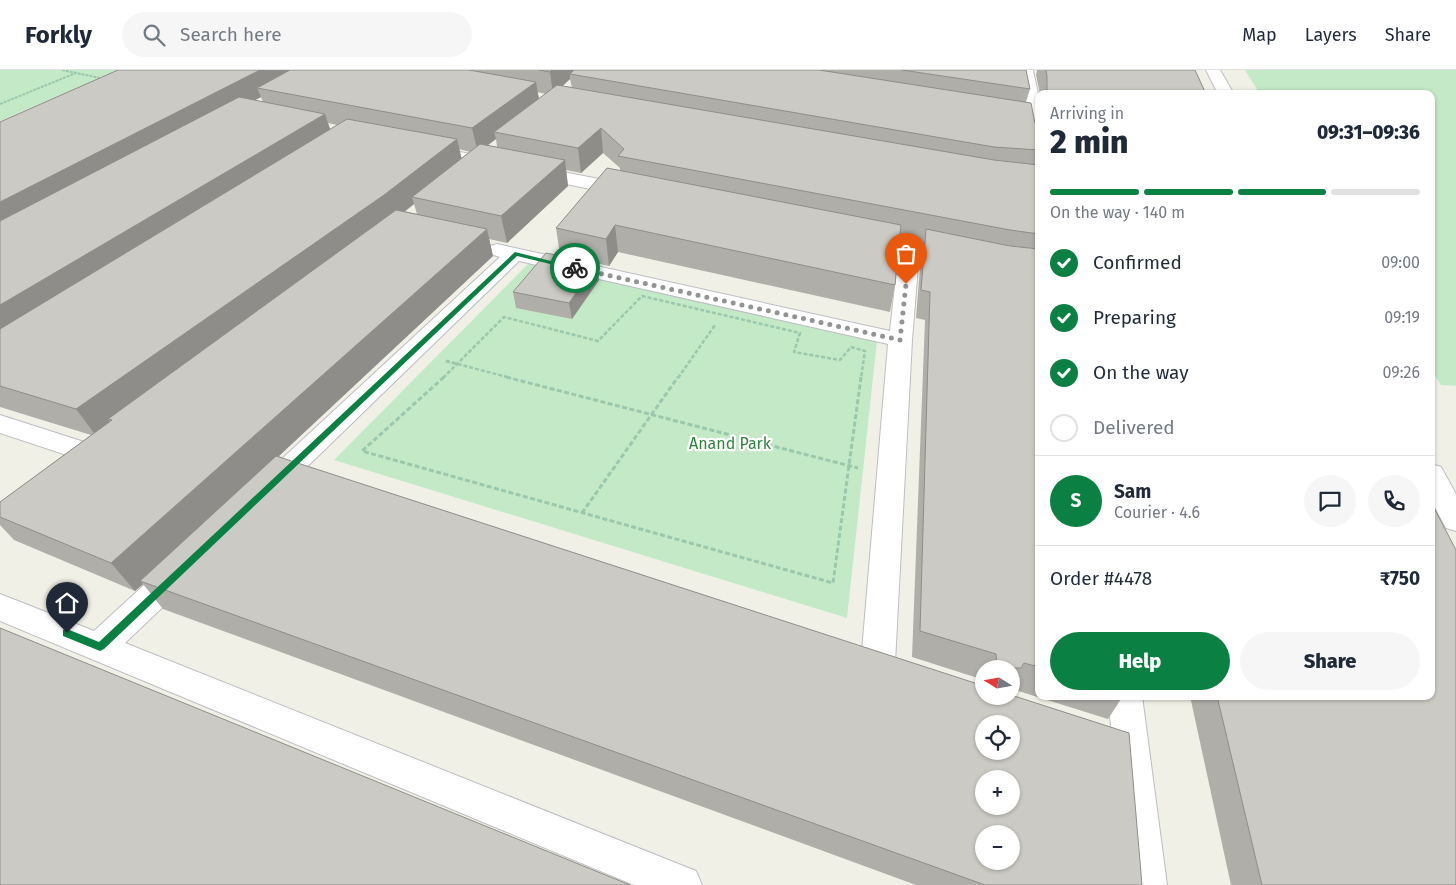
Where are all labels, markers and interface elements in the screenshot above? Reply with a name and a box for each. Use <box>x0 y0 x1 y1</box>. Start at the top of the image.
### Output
search box <box>122 12 472 57</box>
text: Forkly <box>25 21 92 49</box>
icon: search <box>140 21 168 49</box>
text: Search here <box>180 23 282 46</box>
text: Map <box>1242 24 1277 46</box>
text: Layers <box>1305 24 1357 46</box>
text: Share <box>1385 24 1431 46</box>
text: Arriving in <box>1050 104 1124 123</box>
text: 09:31–09:36 <box>1317 121 1420 144</box>
text: 2 min <box>1050 123 1128 161</box>
text: On the way · 140 m <box>1050 203 1185 222</box>
pin <box>885 233 927 284</box>
icon: bag <box>892 240 920 268</box>
courier <box>550 243 600 293</box>
icon: check <box>1050 249 1078 277</box>
text: Confirmed <box>1093 251 1182 274</box>
text: 09:00 <box>1381 253 1420 272</box>
icon: bike <box>561 254 589 282</box>
icon: check <box>1050 304 1078 332</box>
text: Preparing <box>1093 306 1176 329</box>
text: 09:19 <box>1384 308 1420 327</box>
icon: check <box>1050 359 1078 387</box>
text: On the way <box>1093 361 1189 384</box>
text: 09:26 <box>1383 363 1420 382</box>
text: Delivered <box>1093 416 1175 439</box>
park label: Anand Park <box>689 434 772 453</box>
button: chat <box>1304 475 1356 527</box>
button: phone <box>1368 475 1420 527</box>
text: Sam <box>1114 480 1151 503</box>
text: S <box>1071 489 1081 512</box>
text: Courier · 4.6 <box>1114 503 1200 522</box>
text: Order #4478 <box>1050 567 1152 590</box>
text: ₹750 <box>1380 567 1420 590</box>
pin <box>46 582 88 633</box>
icon: home <box>53 589 81 617</box>
button: Help <box>1050 632 1230 690</box>
button: Share <box>1240 632 1420 690</box>
north arrow <box>975 660 1020 705</box>
map controls <box>975 660 1020 870</box>
button: locate <box>975 715 1020 760</box>
button: + <box>975 770 1020 815</box>
button: − <box>975 825 1020 870</box>

